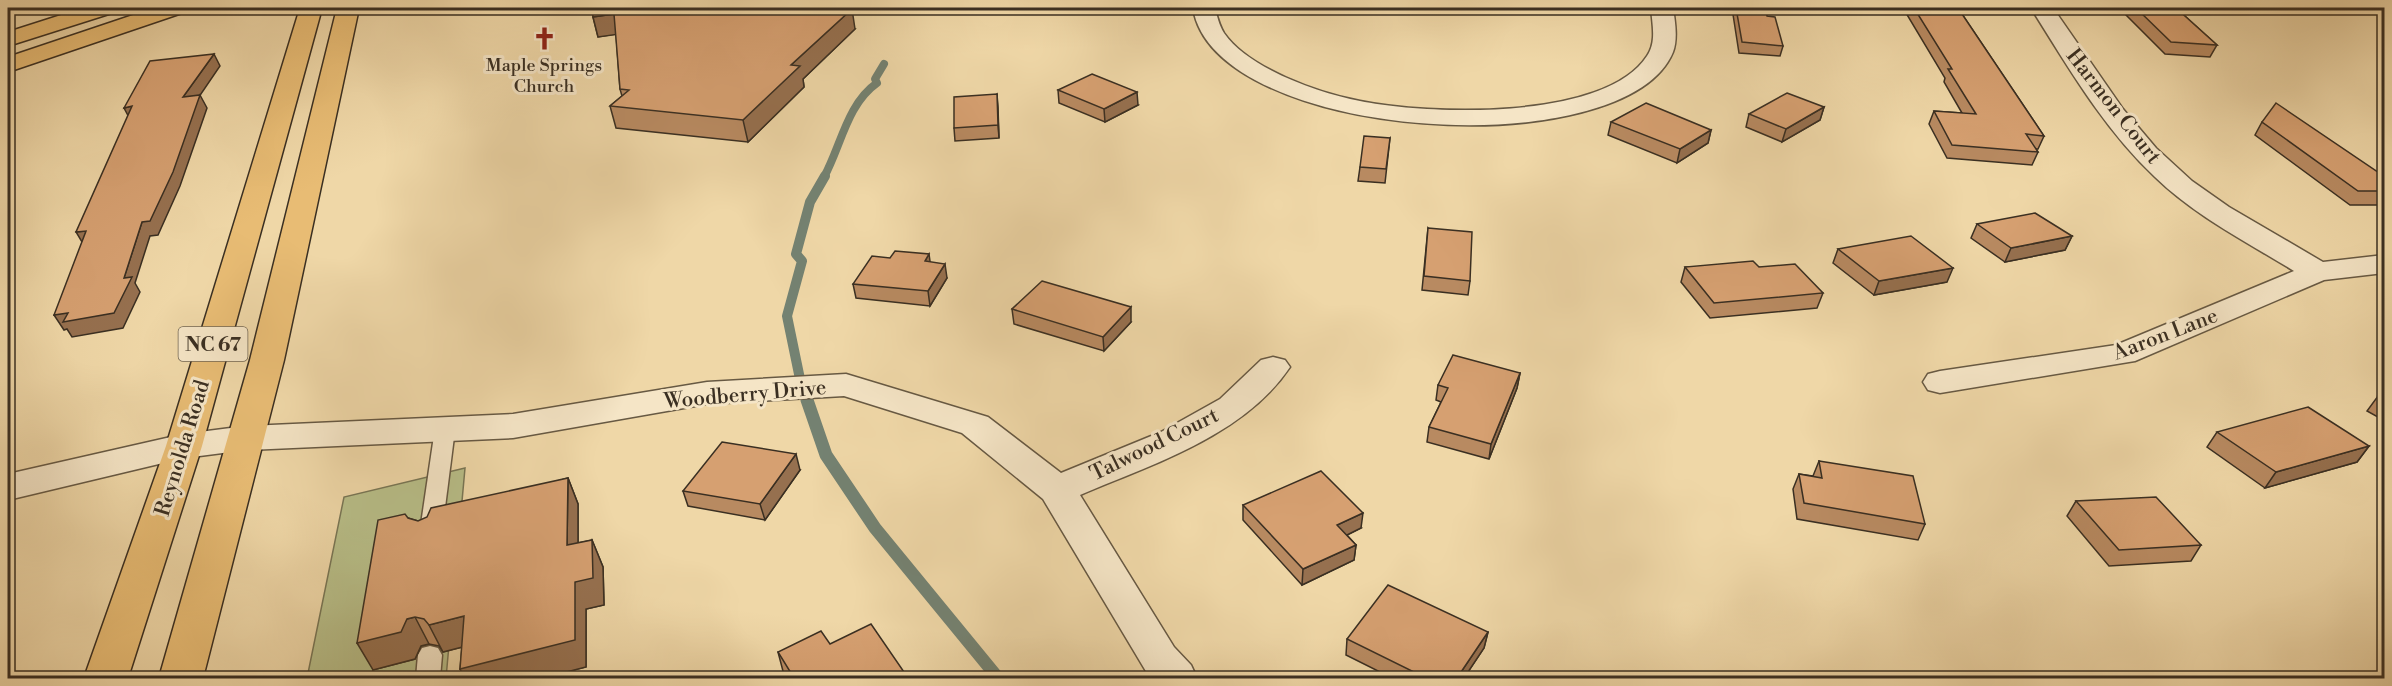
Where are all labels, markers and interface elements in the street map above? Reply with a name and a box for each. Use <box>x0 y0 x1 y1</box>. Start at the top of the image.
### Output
church icon: Maple Springs Church <box>531 26 557 52</box>
street label: Harmon Court <box>2060 44 2167 170</box>
place label: Maple Springs Church <box>486 54 602 98</box>
street label: Aaron Lane <box>2108 303 2222 367</box>
road number: NC 67 <box>178 327 248 361</box>
street label: Woodberry Drive <box>662 375 827 415</box>
street label: Reynolda Road <box>150 377 216 520</box>
street label: Talwood Court <box>1086 402 1223 487</box>

